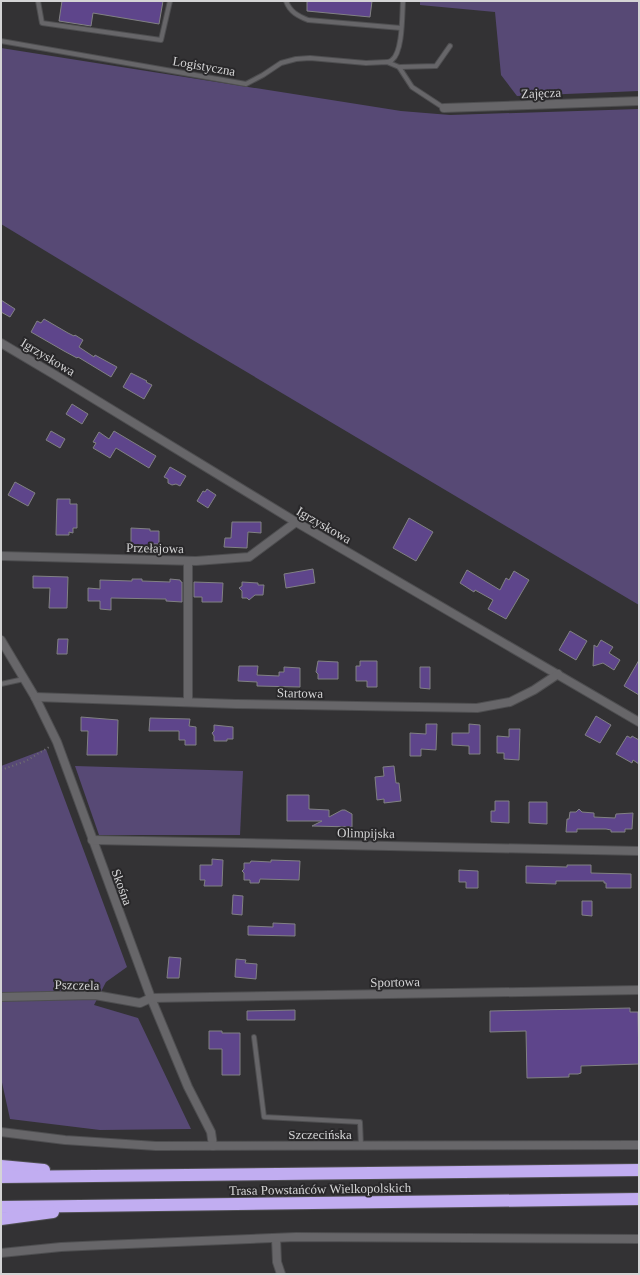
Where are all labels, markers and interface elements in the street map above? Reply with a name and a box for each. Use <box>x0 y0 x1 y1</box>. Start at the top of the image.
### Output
street label: Logistyczna <box>171 53 237 79</box>
street label: Zajęcza <box>521 85 562 101</box>
street label: Igrzyskowa <box>18 335 78 379</box>
street label: Igrzyskowa <box>294 503 354 547</box>
street label: Przełajowa <box>126 540 184 556</box>
street label: Startowa <box>277 685 323 701</box>
street label: Olimpijska <box>337 825 395 841</box>
street label: Skośna <box>109 867 136 907</box>
street label: Sportowa <box>370 974 420 990</box>
street label: Pszczela <box>54 977 100 993</box>
street label: Szczecińska <box>288 1127 352 1142</box>
street label: Trasa Powstańców Wielkopolskich <box>229 1180 412 1198</box>

